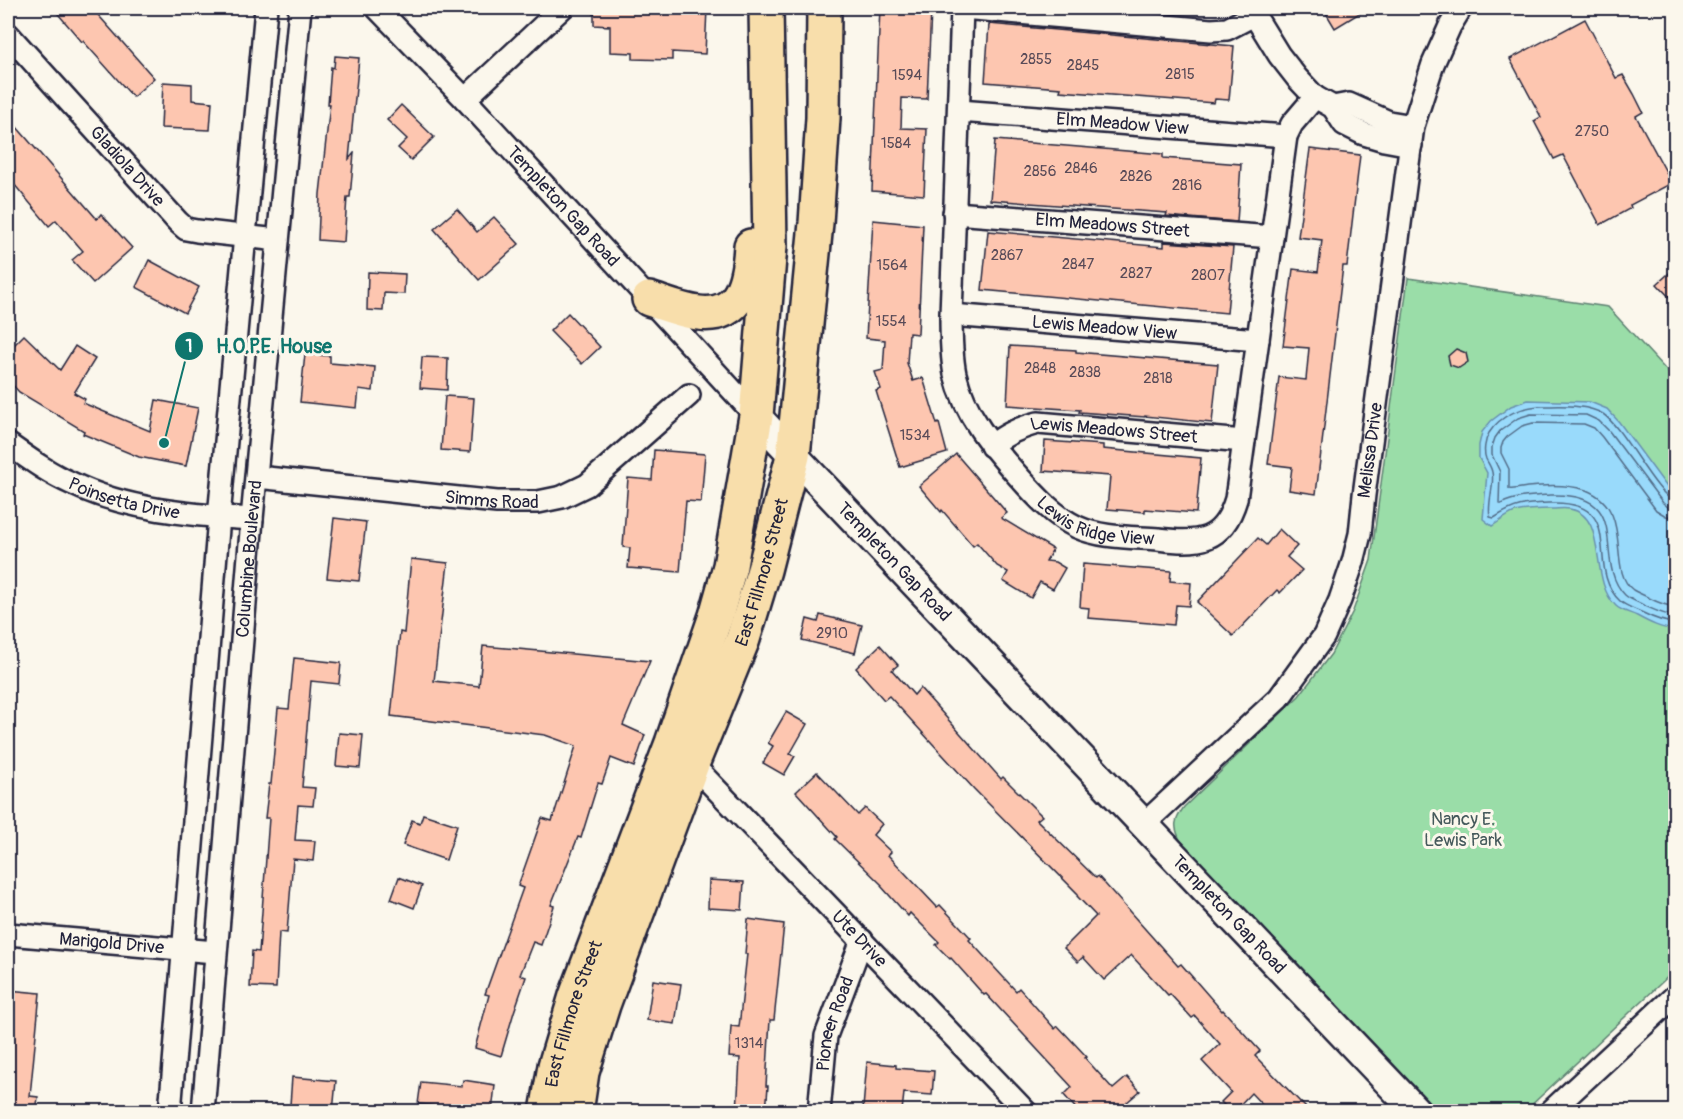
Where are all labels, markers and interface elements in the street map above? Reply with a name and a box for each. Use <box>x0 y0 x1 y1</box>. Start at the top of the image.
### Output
house number: 2855 <box>1020 50 1052 69</box>
house number: 2845 <box>1067 56 1099 75</box>
house number: 2815 <box>1165 65 1195 84</box>
house number: 1594 <box>892 66 923 85</box>
street label: Elm Meadow View <box>1055 107 1190 140</box>
street label: Gladiola Drive <box>85 121 170 211</box>
house number: 2750 <box>1575 122 1609 141</box>
house number: 1584 <box>881 134 911 153</box>
street label: Templeton Gap Road <box>502 141 625 271</box>
house number: 2846 <box>1064 159 1098 178</box>
house number: 2856 <box>1024 162 1056 181</box>
house number: 2826 <box>1119 167 1153 186</box>
house number: 2816 <box>1172 176 1202 195</box>
street label: Elm Meadows Street <box>1035 208 1191 242</box>
house number: 2867 <box>991 246 1023 265</box>
house number: 2847 <box>1062 255 1094 274</box>
house number: 1564 <box>876 256 908 275</box>
house number: 2827 <box>1120 264 1152 283</box>
house number: 2807 <box>1191 266 1225 285</box>
street label: Lewis Meadow View <box>1031 310 1178 345</box>
house number: 1554 <box>876 312 907 331</box>
callout: H.O.P.E. House <box>174 327 344 365</box>
text: H.O.P.E. House <box>216 334 333 359</box>
text: 1 <box>185 335 193 358</box>
house number: 2848 <box>1024 359 1057 378</box>
house number: 2838 <box>1069 363 1101 382</box>
house number: 2818 <box>1143 369 1173 388</box>
street label: Melissa Drive <box>1352 401 1388 499</box>
street label: Lewis Meadows Street <box>1028 411 1199 448</box>
house number: 1534 <box>899 426 931 445</box>
street label: Poinsetta Drive <box>65 472 181 524</box>
street label: Columbine Boulevard <box>231 479 267 639</box>
street label: Simms Road <box>444 485 539 514</box>
street label: Lewis Ridge View <box>1032 491 1155 550</box>
street label: East Fillmore Street <box>730 495 794 650</box>
street label: Templeton Gap Road <box>832 497 957 626</box>
house number: 2910 <box>816 624 848 643</box>
park label: Nancy E. Lewis Park <box>1424 808 1502 852</box>
street label: Templeton Gap Road <box>1167 850 1291 979</box>
street label: Ute Drive <box>827 905 892 972</box>
street label: Marigold Drive <box>58 927 165 959</box>
street label: East Fillmore Street <box>540 936 608 1089</box>
street label: Pioneer Road <box>811 973 859 1072</box>
house number: 1314 <box>735 1034 764 1053</box>

